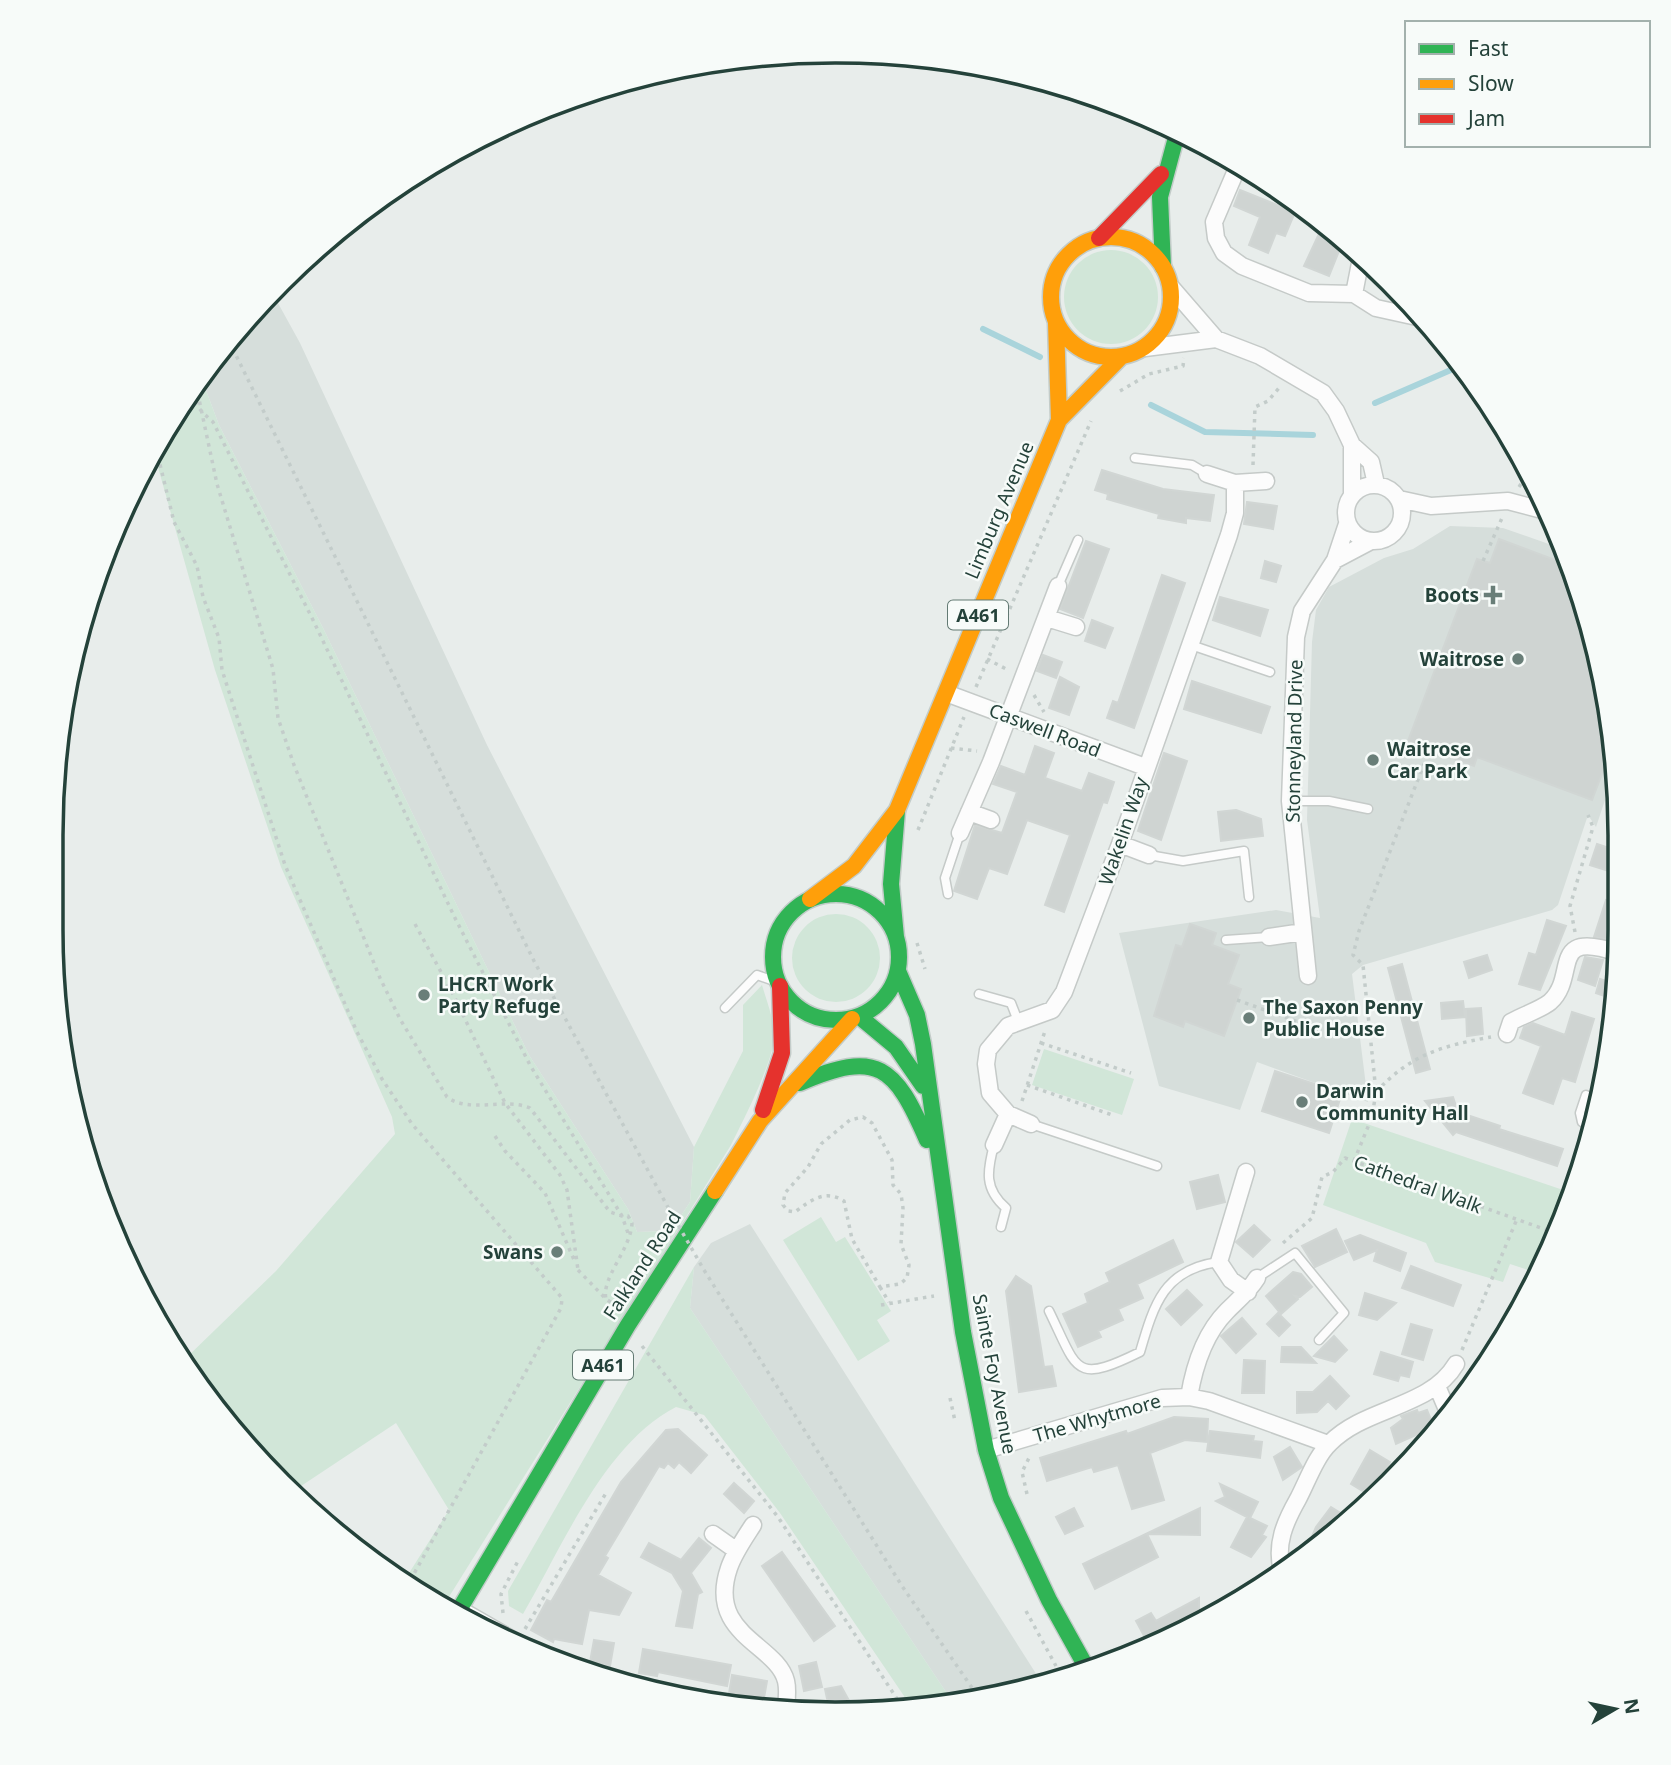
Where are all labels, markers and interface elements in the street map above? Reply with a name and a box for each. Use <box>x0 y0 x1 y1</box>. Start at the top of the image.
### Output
legend <box>1405 21 1650 147</box>
text: Fast <box>1468 34 1509 62</box>
text: Slow <box>1468 69 1514 97</box>
text: Jam <box>1466 104 1505 132</box>
street label: Limburg Avenue <box>958 437 1040 583</box>
place label: Boots <box>1425 582 1479 608</box>
marker: Boots <box>1485 587 1501 603</box>
road number: A461 <box>948 600 1008 630</box>
place label: Waitrose <box>1420 646 1504 672</box>
marker: Waitrose <box>1510 651 1526 667</box>
street label: Stonneyland Drive <box>1280 659 1308 823</box>
street label: Caswell Road <box>985 697 1105 763</box>
place label: Waitrose Car Park <box>1387 736 1471 784</box>
marker: Waitrose Car Park <box>1365 752 1381 768</box>
street label: Wakelin Way <box>1092 773 1154 889</box>
place label: LHCRT Work Party Refuge <box>438 971 561 1019</box>
marker: LHCRT Work Party Refuge <box>416 987 432 1003</box>
place label: The Saxon Penny Public House <box>1263 994 1423 1042</box>
marker: The Saxon Penny Public House <box>1241 1010 1257 1026</box>
place label: Darwin Community Hall <box>1316 1078 1469 1126</box>
marker: Darwin Community Hall <box>1294 1094 1310 1110</box>
street label: Cathedral Walk <box>1350 1149 1486 1219</box>
street label: Falkland Road <box>597 1205 687 1325</box>
place label: Swans <box>483 1239 543 1265</box>
marker: Swans <box>549 1244 565 1260</box>
street label: Sainte Foy Avenue <box>967 1292 1023 1456</box>
road number: A461 <box>573 1350 633 1380</box>
street label: The Whytmore <box>1030 1387 1164 1449</box>
north arrow <box>1580 1674 1650 1744</box>
text: N <box>1618 1697 1646 1716</box>

